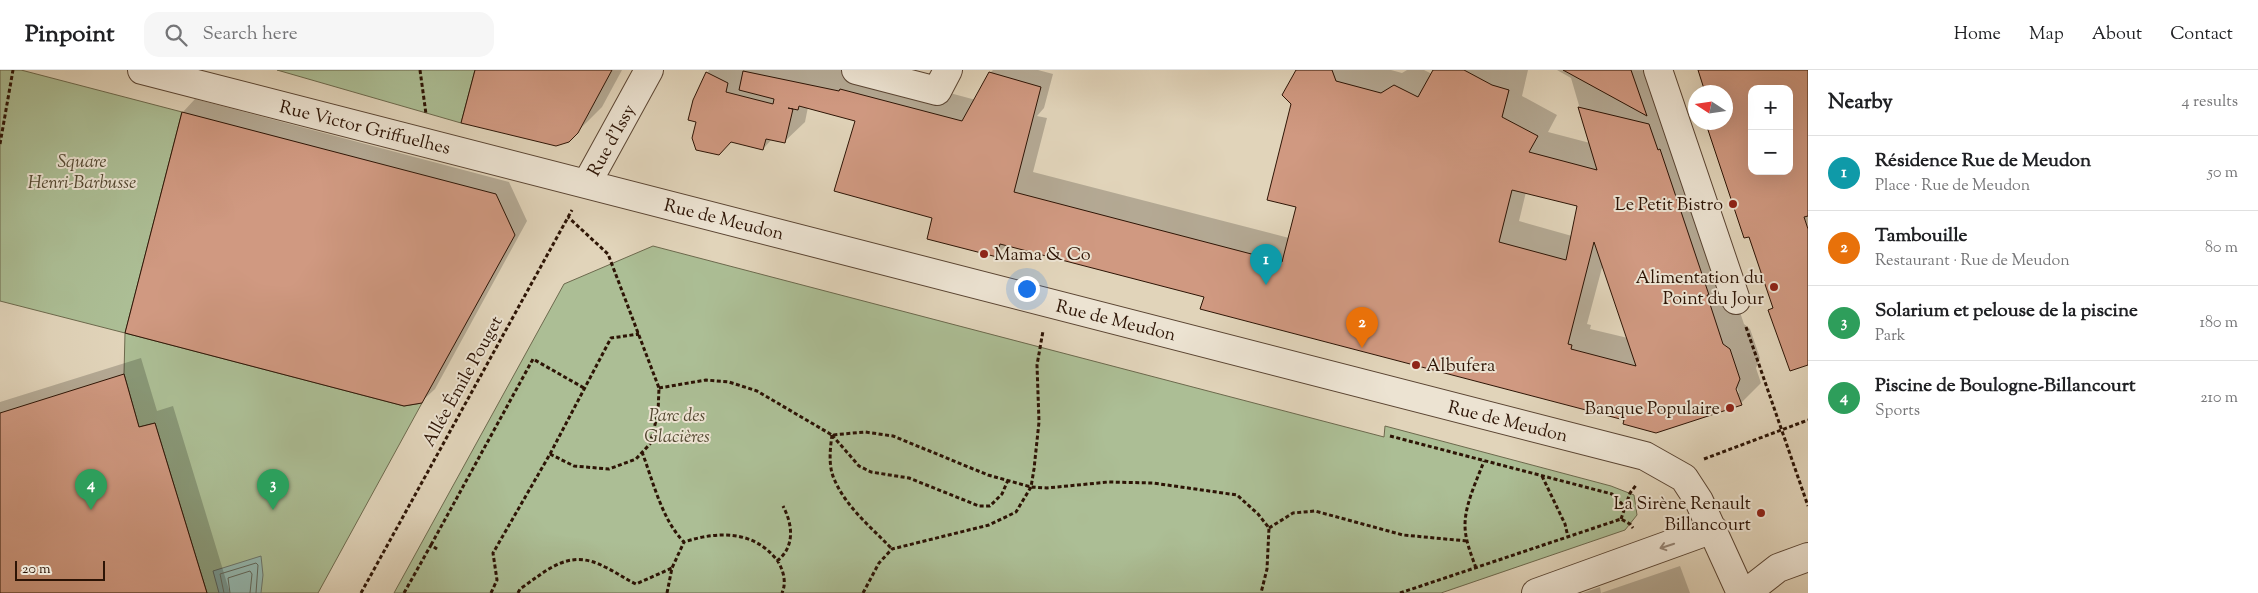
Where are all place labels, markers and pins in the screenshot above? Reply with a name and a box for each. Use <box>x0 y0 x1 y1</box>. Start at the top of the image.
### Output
place label: Le Petit Bistro <box>1615 193 1723 219</box>
marker: Le Petit Bistro <box>1727 198 1739 210</box>
place label: Mama & Co <box>994 243 1091 269</box>
pin: 1 <box>1250 244 1282 285</box>
marker: Mama & Co <box>978 248 990 260</box>
place label: Alimentation du Point du Jour <box>1636 266 1764 313</box>
marker: Alimentation du Point du Jour <box>1768 281 1780 293</box>
pin: 2 <box>1346 307 1378 348</box>
place label: Albufera <box>1426 354 1495 380</box>
marker: Albufera <box>1410 359 1422 371</box>
place label: Banque Populaire <box>1585 397 1720 423</box>
marker: Banque Populaire <box>1724 402 1736 414</box>
pin: 4 <box>75 469 107 510</box>
pin: 3 <box>257 469 289 510</box>
place label: La Sirène Renault Billancourt <box>1614 492 1751 539</box>
marker: La Sirène Renault Billancourt <box>1755 507 1767 519</box>

